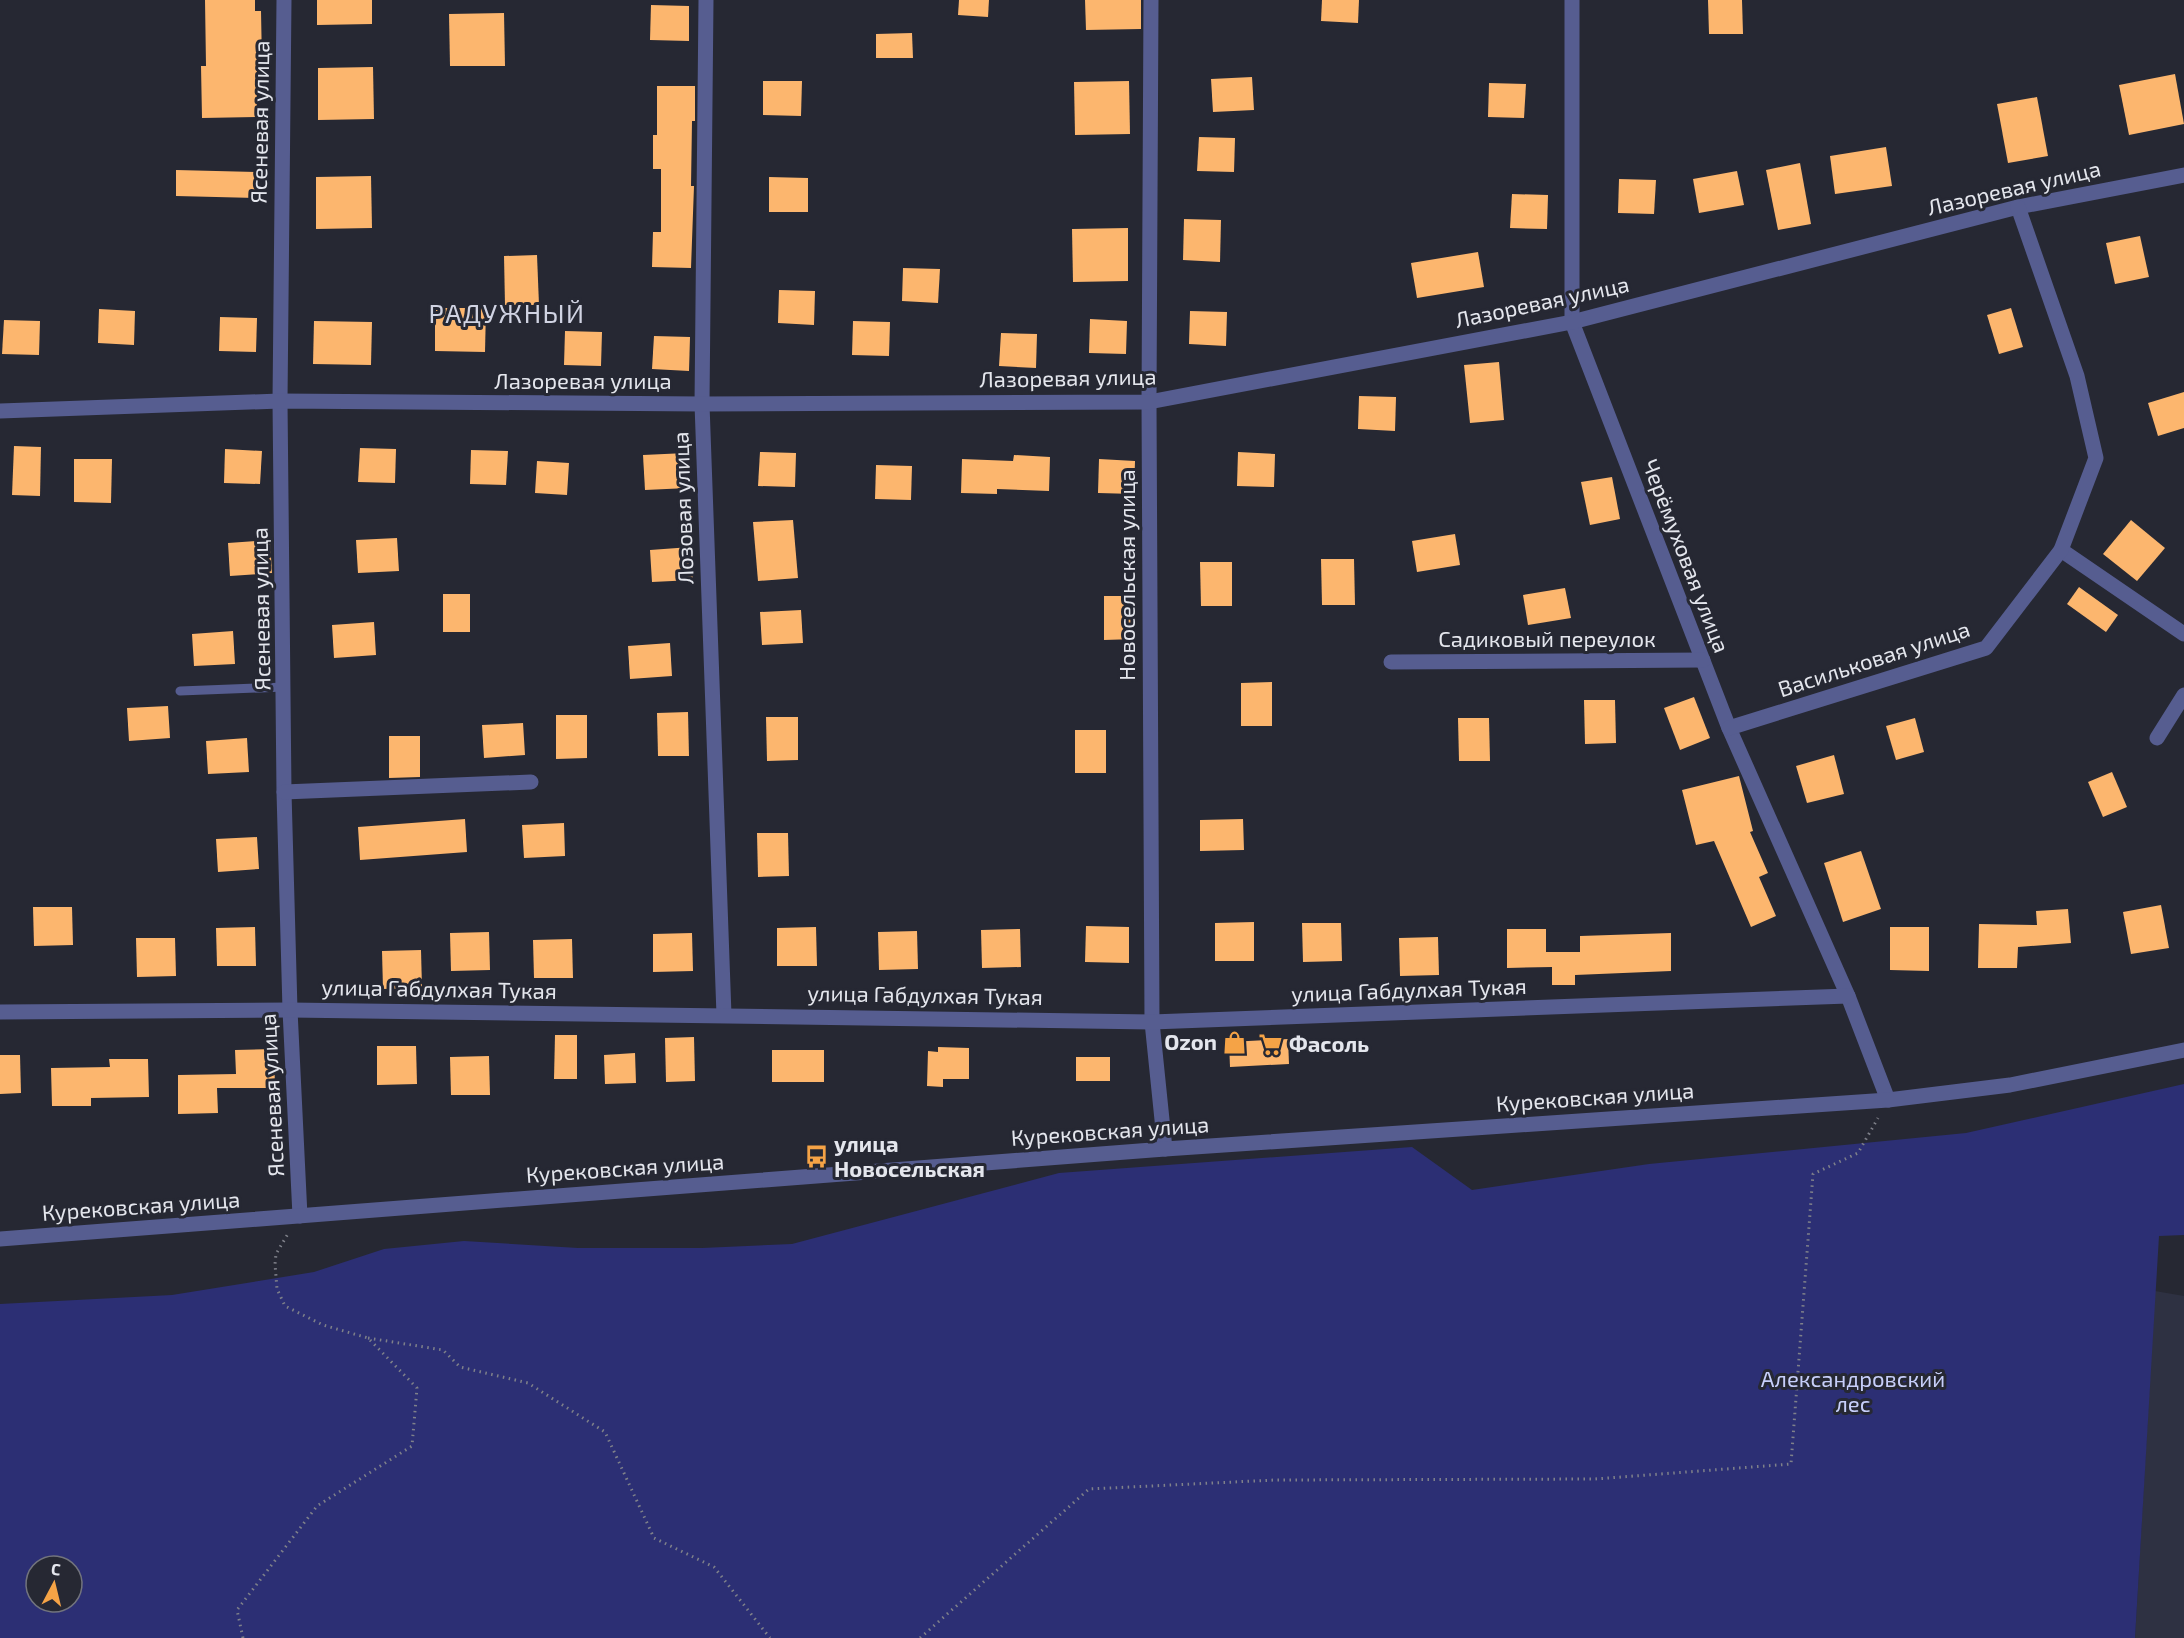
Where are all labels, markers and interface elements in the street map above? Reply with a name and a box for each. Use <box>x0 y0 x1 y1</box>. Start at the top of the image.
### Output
street label: Ясеневая улица <box>245 40 274 204</box>
street label: Лазоревая улица <box>1924 154 2103 221</box>
street label: Лазоревая улица <box>1452 270 1631 333</box>
district label: РАДУЖНЫЙ <box>428 297 586 328</box>
street label: Лазоревая улица <box>979 362 1157 393</box>
street label: Лазоревая улица <box>494 367 672 394</box>
street label: Лозовая улица <box>666 431 699 585</box>
street label: Черёмуховая улица <box>1637 455 1736 656</box>
street label: Новосельская улица <box>1113 469 1140 681</box>
street label: Ясеневая улица <box>246 527 275 691</box>
street label: Васильковая улица <box>1775 615 1973 702</box>
street label: Садиковый переулок <box>1438 625 1656 652</box>
street label: улица Габдулхая Тукая <box>1291 972 1527 1007</box>
street label: улица Габдулхая Тукая <box>321 973 557 1004</box>
street label: улица Габдулхая Тукая <box>807 979 1043 1010</box>
street label: Ясеневая улица <box>254 1013 289 1177</box>
place label: Ozon <box>1164 1028 1217 1054</box>
shop icon: Ozon <box>1222 1029 1248 1055</box>
place label: Фасоль <box>1289 1030 1369 1056</box>
supermarket icon: Фасоль <box>1258 1031 1284 1057</box>
street label: Курековская улица <box>1495 1076 1695 1117</box>
street label: Курековская улица <box>1010 1110 1210 1151</box>
place label: улица Новосельская <box>834 1130 985 1181</box>
bus stop icon: улица Новосельская <box>803 1144 829 1170</box>
street label: Курековская улица <box>525 1147 725 1188</box>
street label: Курековская улица <box>41 1185 241 1226</box>
park label: Александровский лес <box>1761 1365 1945 1416</box>
north arrow <box>24 1554 84 1614</box>
text: С <box>50 1559 62 1579</box>

